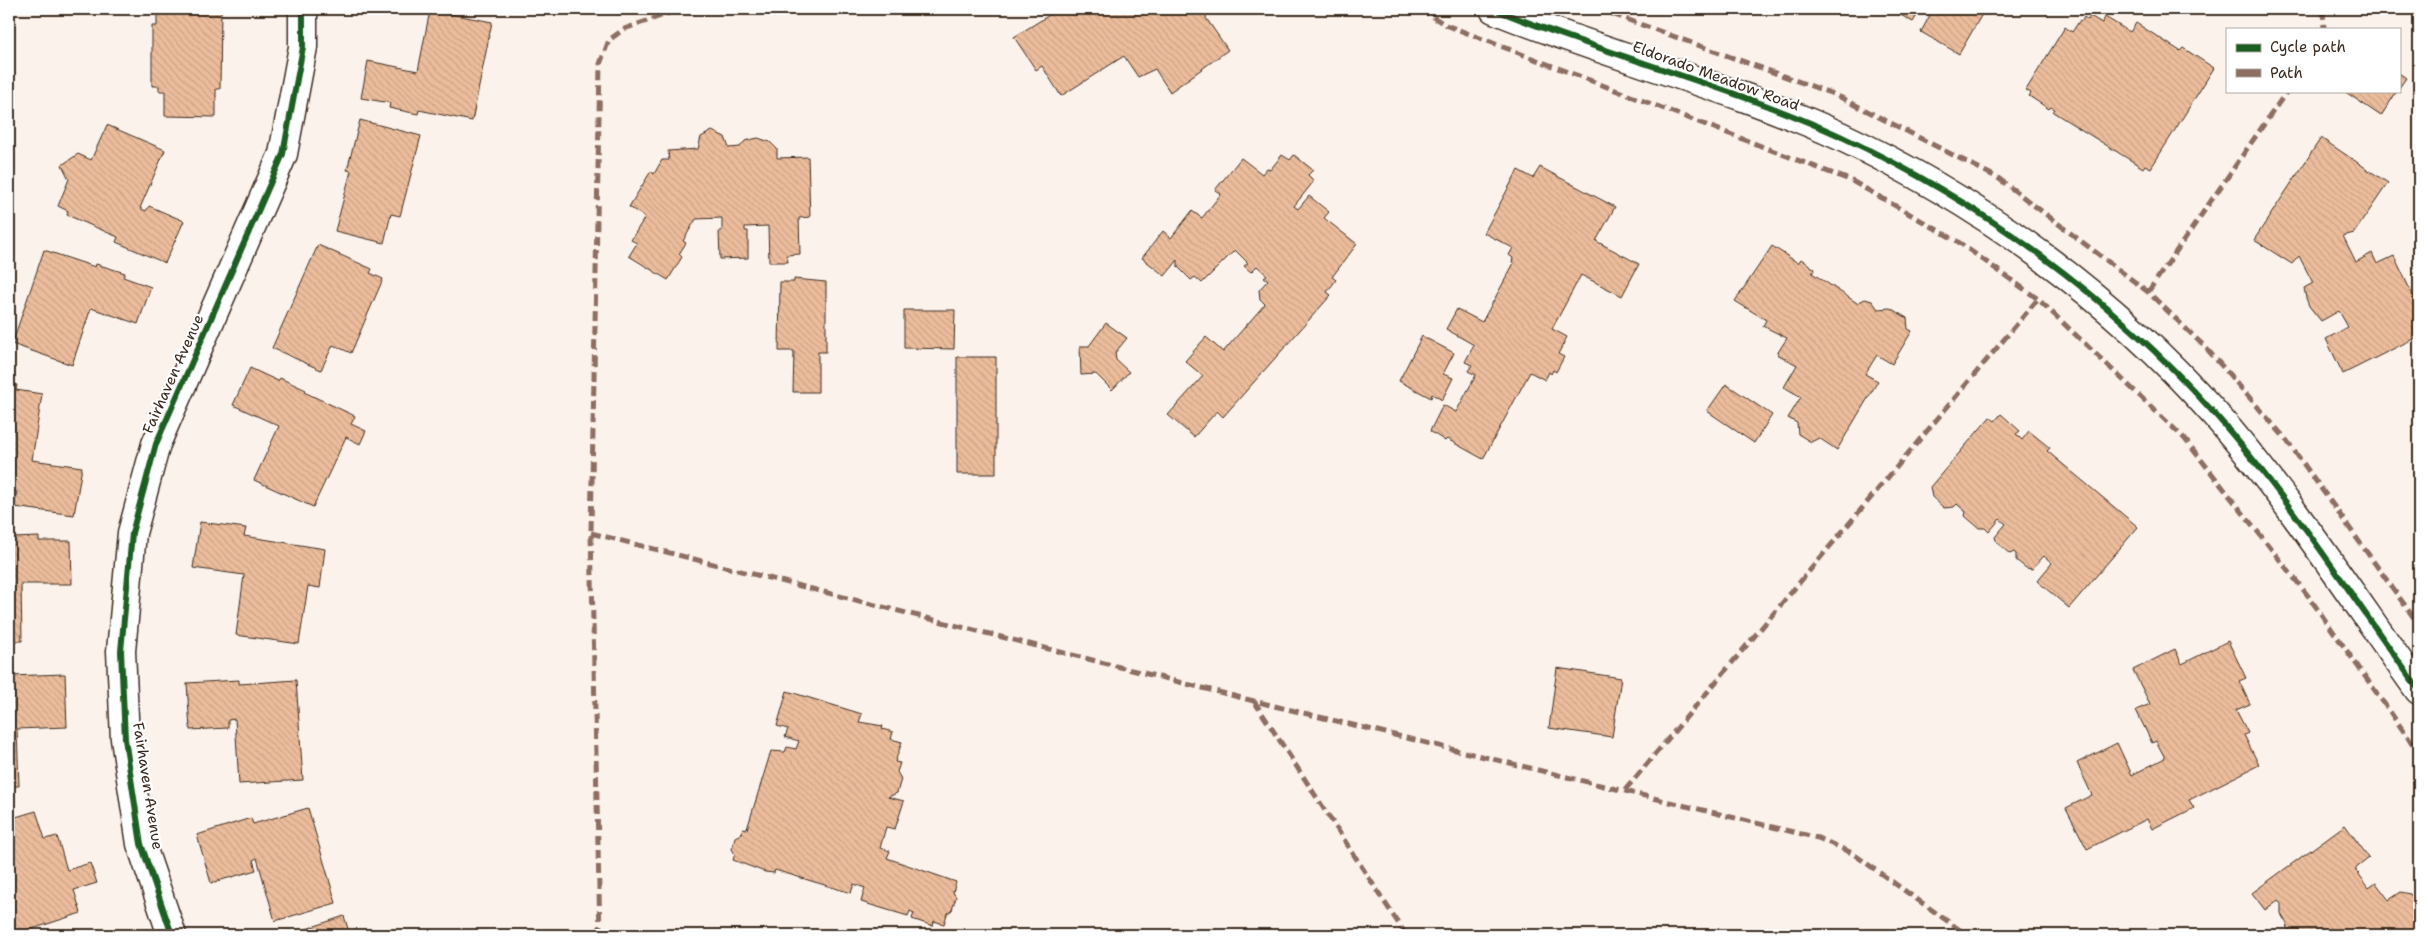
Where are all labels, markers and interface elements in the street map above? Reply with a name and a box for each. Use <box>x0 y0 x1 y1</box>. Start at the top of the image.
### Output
legend <box>2226 28 2400 92</box>
street label: Eldorado Meadow Road <box>1630 36 1803 116</box>
text: Cycle path <box>2270 37 2346 57</box>
text: Path <box>2270 63 2303 83</box>
street label: Fairhaven Avenue <box>138 311 208 437</box>
street label: Fairhaven Avenue <box>128 721 168 851</box>

